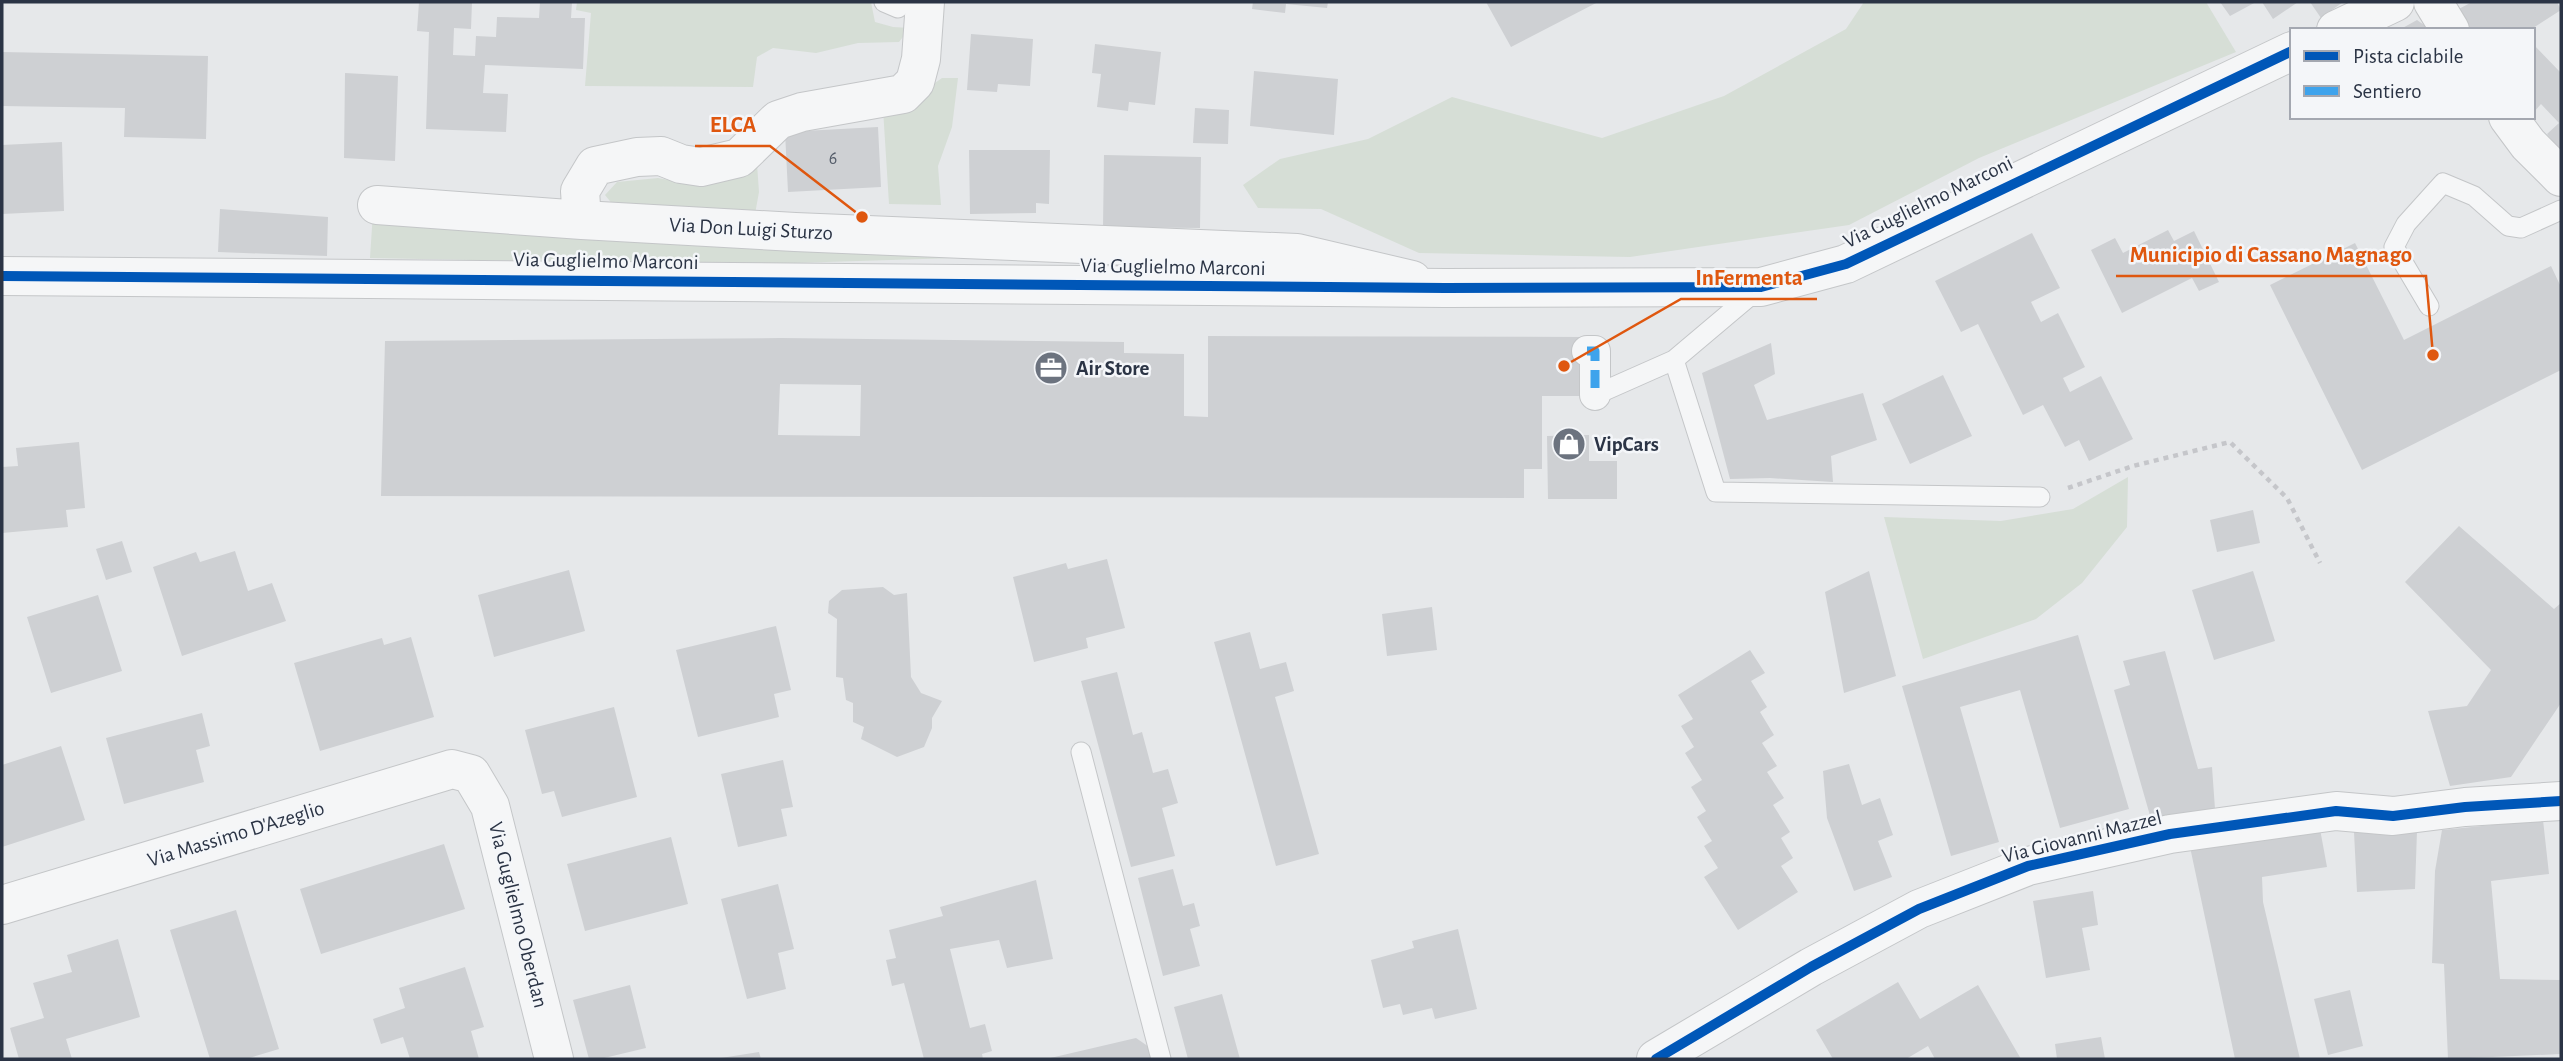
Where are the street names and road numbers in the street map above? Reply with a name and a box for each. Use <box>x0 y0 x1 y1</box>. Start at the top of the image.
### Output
street label: Via Guglielmo Marconi <box>1840 152 2016 252</box>
street label: Via Don Luigi Sturzo <box>669 214 833 244</box>
street label: Via Guglielmo Marconi <box>513 249 699 273</box>
street label: Via Guglielmo Marconi <box>1080 255 1266 279</box>
street label: Via Massimo D'Azeglio <box>145 797 327 871</box>
street label: Via Giovanni Mazzel <box>2000 807 2164 867</box>
street label: Via Guglielmo Oberdan <box>485 820 551 1010</box>

